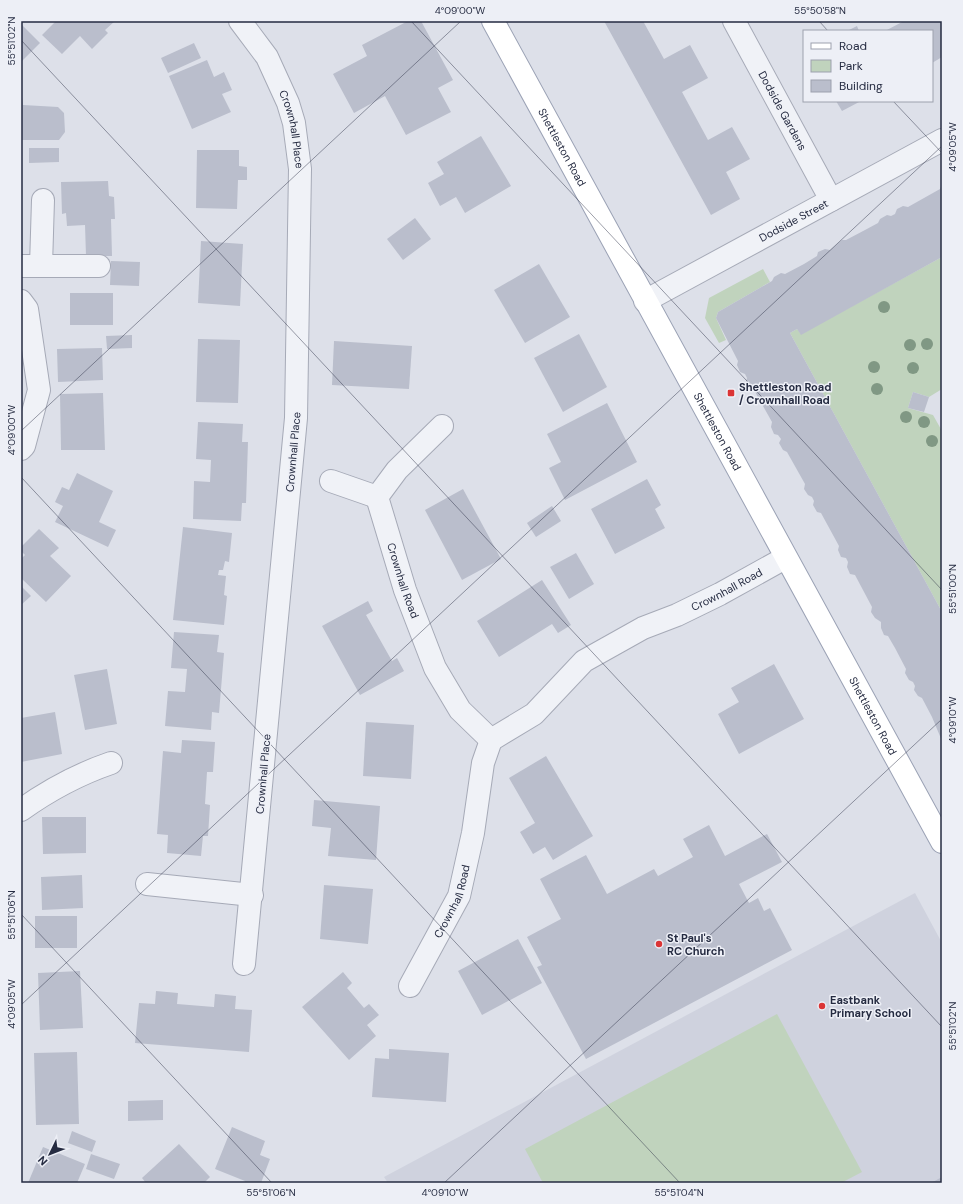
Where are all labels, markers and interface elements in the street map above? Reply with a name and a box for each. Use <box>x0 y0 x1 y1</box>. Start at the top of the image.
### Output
text: 4°09'00"W <box>435 4 486 17</box>
text: 55°50'58"N <box>794 4 846 17</box>
text: 55°51'02"N <box>5 17 18 65</box>
legend <box>803 30 933 102</box>
text: Road <box>839 38 867 54</box>
text: Park <box>839 58 863 74</box>
street label: Dodside Gardens <box>755 68 810 153</box>
text: Building <box>839 78 883 94</box>
street label: Crownhall Place <box>276 88 307 169</box>
street label: Shettleston Road <box>535 106 589 189</box>
text: 4°09'05"W <box>946 122 959 172</box>
street label: Dodside Street <box>757 196 831 245</box>
place label: Shettleston Road / Crownhall Road <box>739 380 831 407</box>
marker: Shettleston Road / Crownhall Road <box>726 388 736 398</box>
street label: Shettleston Road <box>691 390 745 473</box>
text: 4°09'00"W <box>5 404 18 455</box>
street label: Crownhall Place <box>283 411 303 493</box>
street label: Crownhall Road <box>384 541 422 620</box>
text: 55°51'00"N <box>946 564 959 614</box>
street label: Crownhall Road <box>689 565 765 614</box>
street label: Shettleston Road <box>846 674 900 757</box>
text: 4°09'10"W <box>946 696 959 743</box>
street label: Crownhall Place <box>253 733 273 815</box>
street label: Crownhall Road <box>430 863 473 940</box>
text: 55°51'06"N <box>5 890 18 940</box>
place label: St Paul's RC Church <box>667 931 724 958</box>
marker: St Paul's RC Church <box>654 939 664 949</box>
text: 4°09'05"W <box>5 979 18 1029</box>
place label: Eastbank Primary School <box>830 993 911 1020</box>
marker: Eastbank Primary School <box>817 1001 827 1011</box>
text: 55°51'02"N <box>946 1002 959 1050</box>
north arrow <box>30 1134 70 1174</box>
text: N <box>35 1153 51 1169</box>
text: 55°51'06"N <box>246 1186 296 1199</box>
text: 4°09'10"W <box>422 1186 469 1199</box>
text: 55°51'04"N <box>654 1186 704 1199</box>

